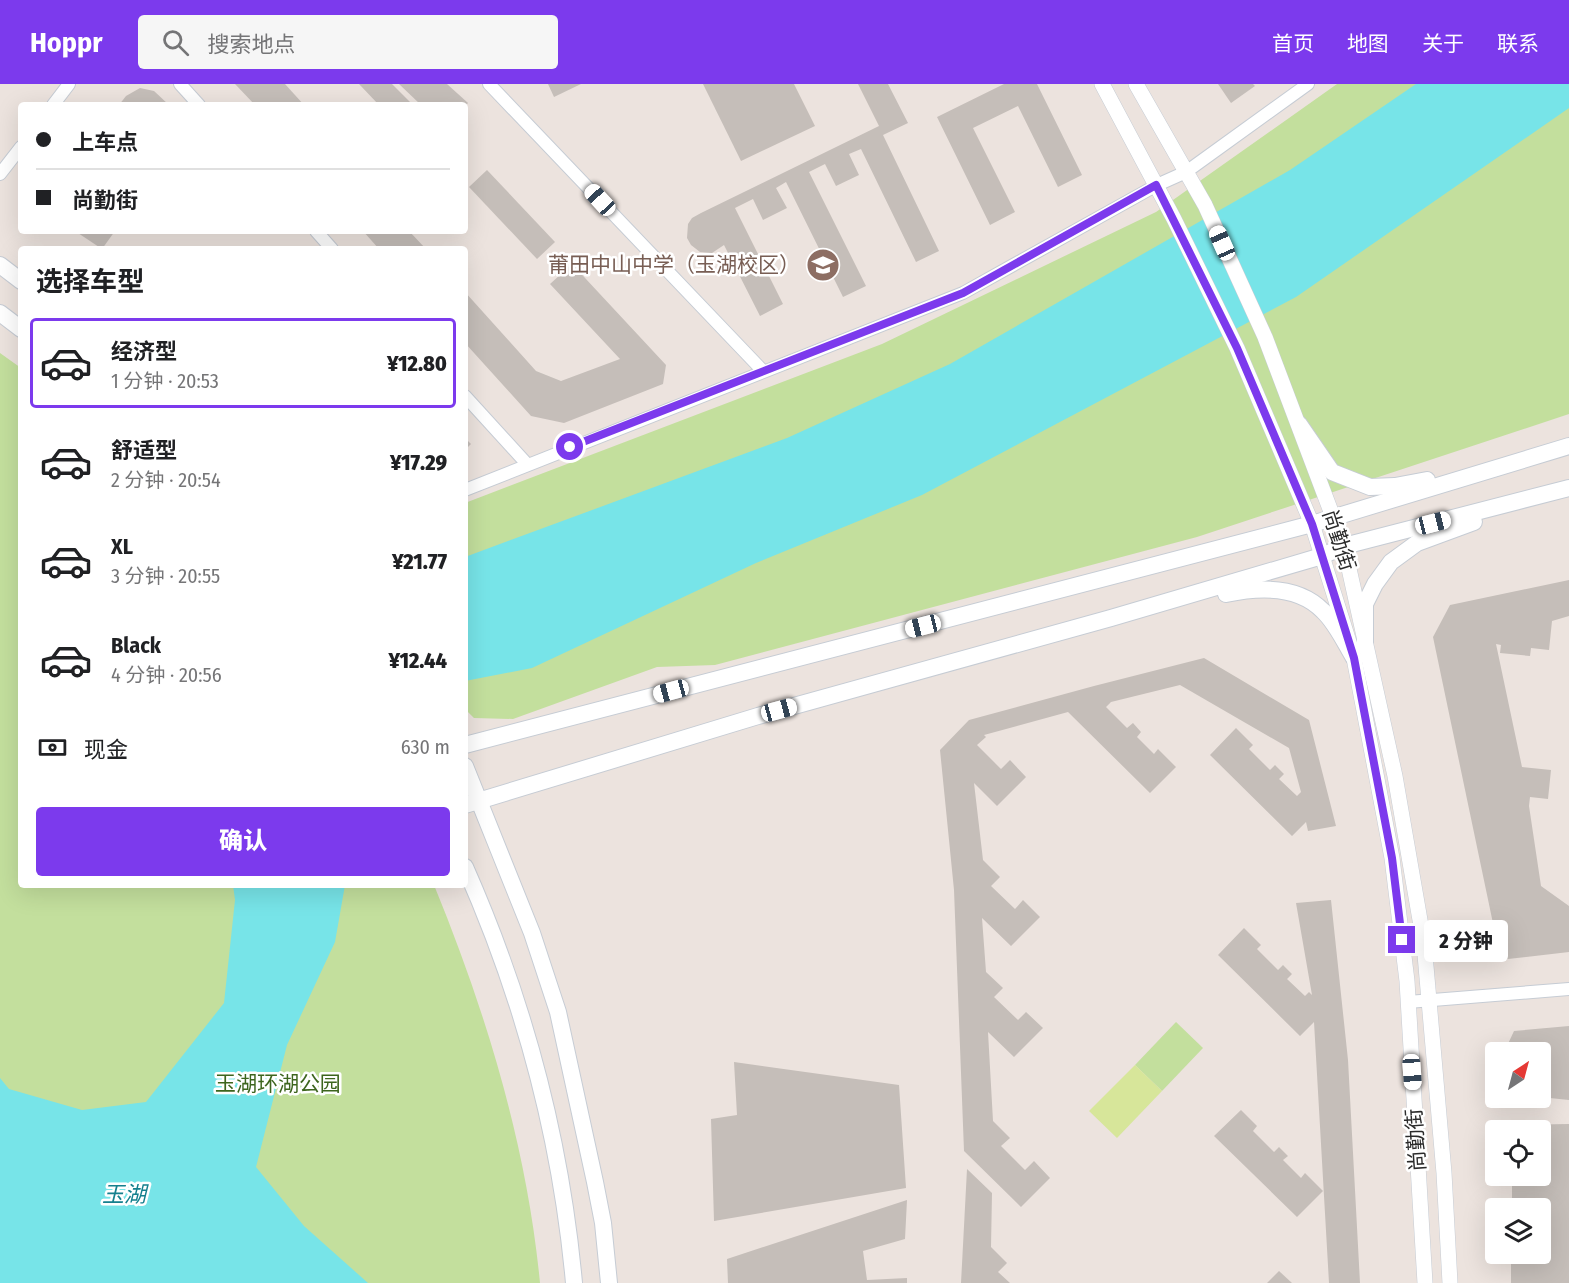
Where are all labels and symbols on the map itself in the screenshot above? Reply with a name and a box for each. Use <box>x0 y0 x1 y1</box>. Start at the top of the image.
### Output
car <box>581 181 619 219</box>
car <box>1206 223 1238 263</box>
school or university icon: 莆田中山中学（玉湖校区） <box>805 247 841 283</box>
place label: 莆田中山中学（玉湖校区） <box>548 252 800 278</box>
route start <box>556 433 583 460</box>
street label: 尚勤街 <box>1317 506 1361 574</box>
car <box>1413 510 1453 536</box>
car <box>903 613 943 639</box>
car <box>651 678 691 704</box>
car <box>759 697 799 723</box>
callout: 2 分钟 <box>1423 919 1507 961</box>
route end <box>1388 926 1415 953</box>
north arrow <box>1485 1042 1551 1108</box>
car <box>1402 1053 1422 1091</box>
park label: 玉湖环湖公园 <box>215 1071 341 1097</box>
street label: 尚勤街 <box>1401 1108 1431 1172</box>
water label: 玉湖 <box>102 1181 149 1208</box>

